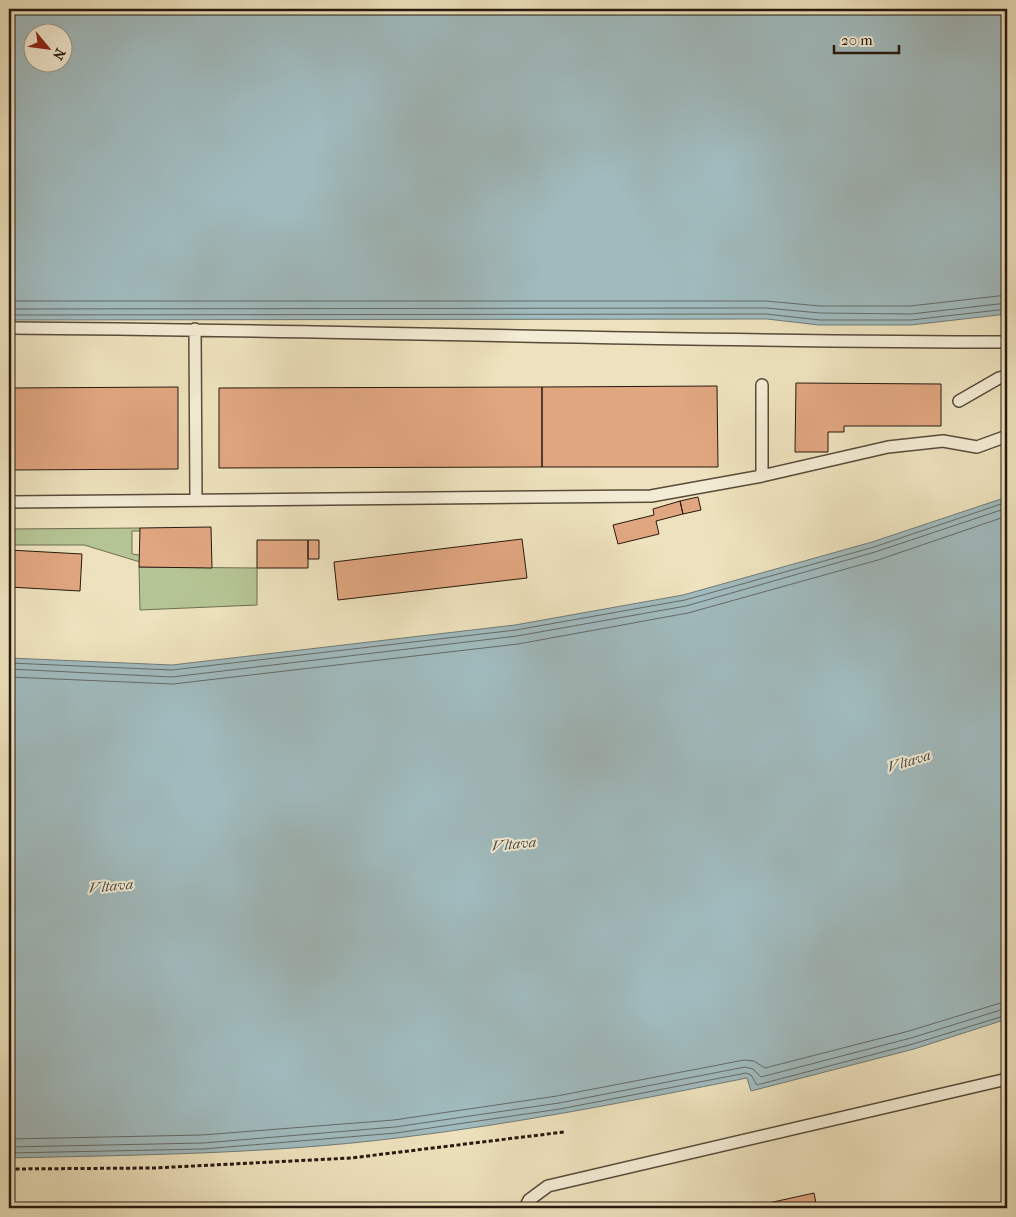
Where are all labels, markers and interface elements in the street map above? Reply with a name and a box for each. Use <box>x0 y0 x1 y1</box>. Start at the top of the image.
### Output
north arrow <box>22 22 72 72</box>
scale bar <box>834 22 898 54</box>
text: 20 m <box>841 31 873 49</box>
text: N <box>49 45 69 63</box>
water label: Vltava <box>885 746 933 776</box>
water label: Vltava <box>491 833 537 855</box>
water label: Vltava <box>88 875 134 897</box>

